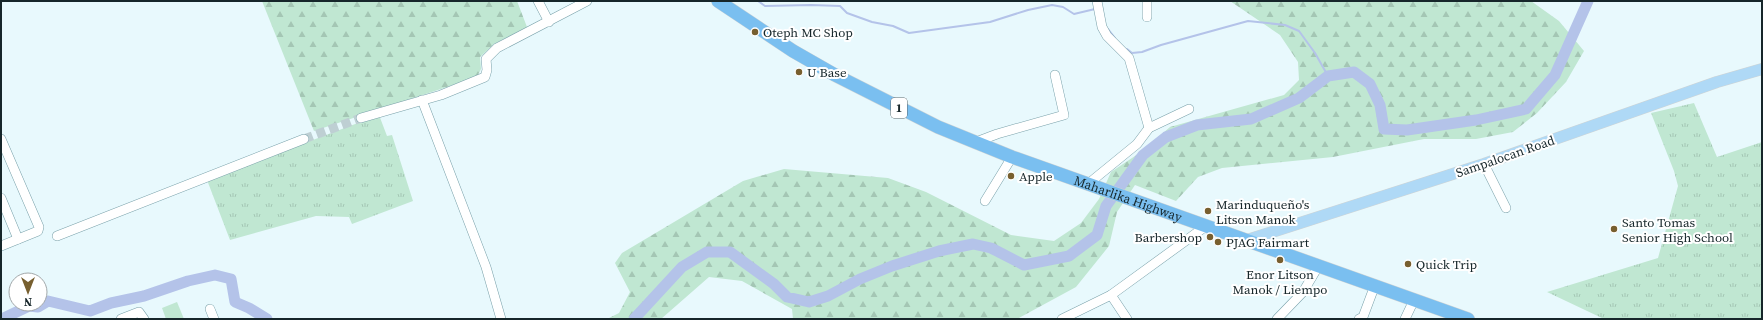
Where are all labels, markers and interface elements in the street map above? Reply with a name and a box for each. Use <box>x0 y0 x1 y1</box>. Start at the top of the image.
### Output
place label: Oteph MC Shop <box>763 24 853 41</box>
marker: Oteph MC Shop <box>750 27 760 37</box>
place label: U Base <box>807 64 847 81</box>
marker: U Base <box>794 67 804 77</box>
road number: 1 <box>891 98 907 118</box>
street label: Sampalocan Road <box>1454 131 1557 181</box>
place label: Apple <box>1019 168 1053 185</box>
marker: Apple <box>1006 171 1016 181</box>
street label: Maharlika Highway <box>1072 172 1185 226</box>
place label: Marinduqueño's Litson Manok <box>1216 196 1310 228</box>
marker: Marinduqueño's Litson Manok <box>1203 206 1213 216</box>
place label: Santo Tomas Senior High School <box>1622 214 1733 246</box>
marker: Santo Tomas Senior High School <box>1609 224 1619 234</box>
place label: Barbershop <box>1135 229 1202 246</box>
marker: Barbershop <box>1205 232 1215 242</box>
place label: PJAG Fairmart <box>1226 234 1310 251</box>
marker: PJAG Fairmart <box>1213 237 1223 247</box>
marker: Enor Litson Manok / Liempo <box>1275 255 1285 265</box>
place label: Quick Trip <box>1416 256 1477 273</box>
marker: Quick Trip <box>1403 259 1413 269</box>
place label: Enor Litson Manok / Liempo <box>1233 266 1327 298</box>
north arrow <box>8 272 48 312</box>
text: N <box>24 294 32 309</box>

